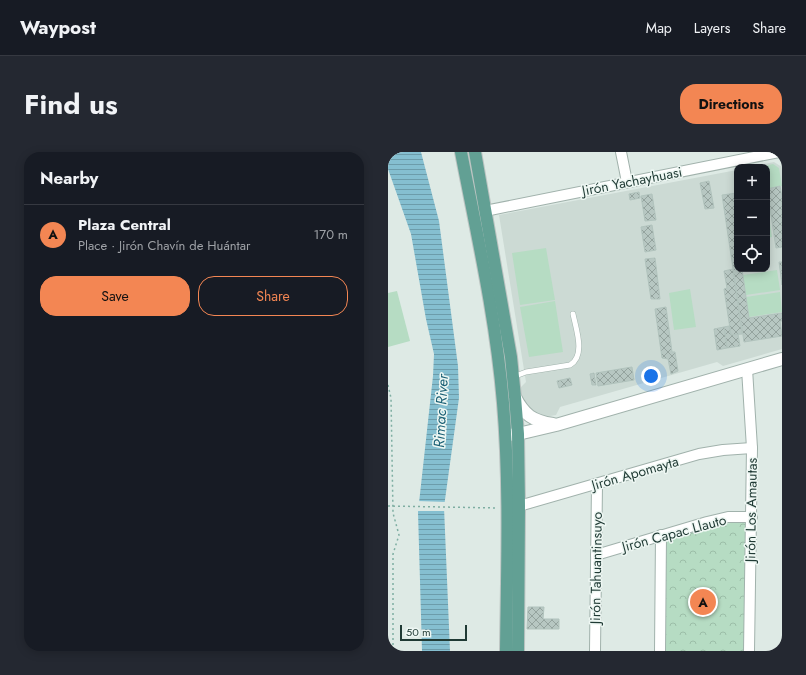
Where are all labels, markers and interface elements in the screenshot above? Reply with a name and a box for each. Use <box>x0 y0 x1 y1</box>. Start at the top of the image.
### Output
text: Waypost <box>20 14 96 41</box>
text: Map <box>646 18 672 38</box>
text: Layers <box>694 18 730 38</box>
text: Share <box>752 18 786 38</box>
text: Find us <box>24 84 118 125</box>
button: Directions <box>680 84 782 124</box>
street label: Jirón Yachayhuasi <box>578 161 684 201</box>
map controls <box>734 164 770 272</box>
button: + <box>734 164 770 200</box>
text: Nearby <box>40 166 98 190</box>
button: − <box>734 200 770 236</box>
text: Plaza Central <box>78 214 171 236</box>
text: A <box>48 225 58 244</box>
text: 170 m <box>313 225 348 244</box>
text: Place · Jirón Chavín de Huántar <box>78 236 250 255</box>
button: locate <box>734 236 770 272</box>
button: Save <box>40 276 190 316</box>
button: Share <box>198 276 348 316</box>
your location <box>641 366 661 386</box>
water label: Rimac River <box>428 373 454 448</box>
street label: Jirón Apomayta <box>587 451 681 495</box>
street label: Jirón Los Amautas <box>740 457 762 564</box>
street label: Jirón Capac Llauto <box>618 509 729 557</box>
street label: Jirón Tahuantinsuyo <box>585 511 607 626</box>
pin: A <box>690 587 716 617</box>
scale bar <box>400 623 467 642</box>
text: 50 m <box>406 624 431 640</box>

